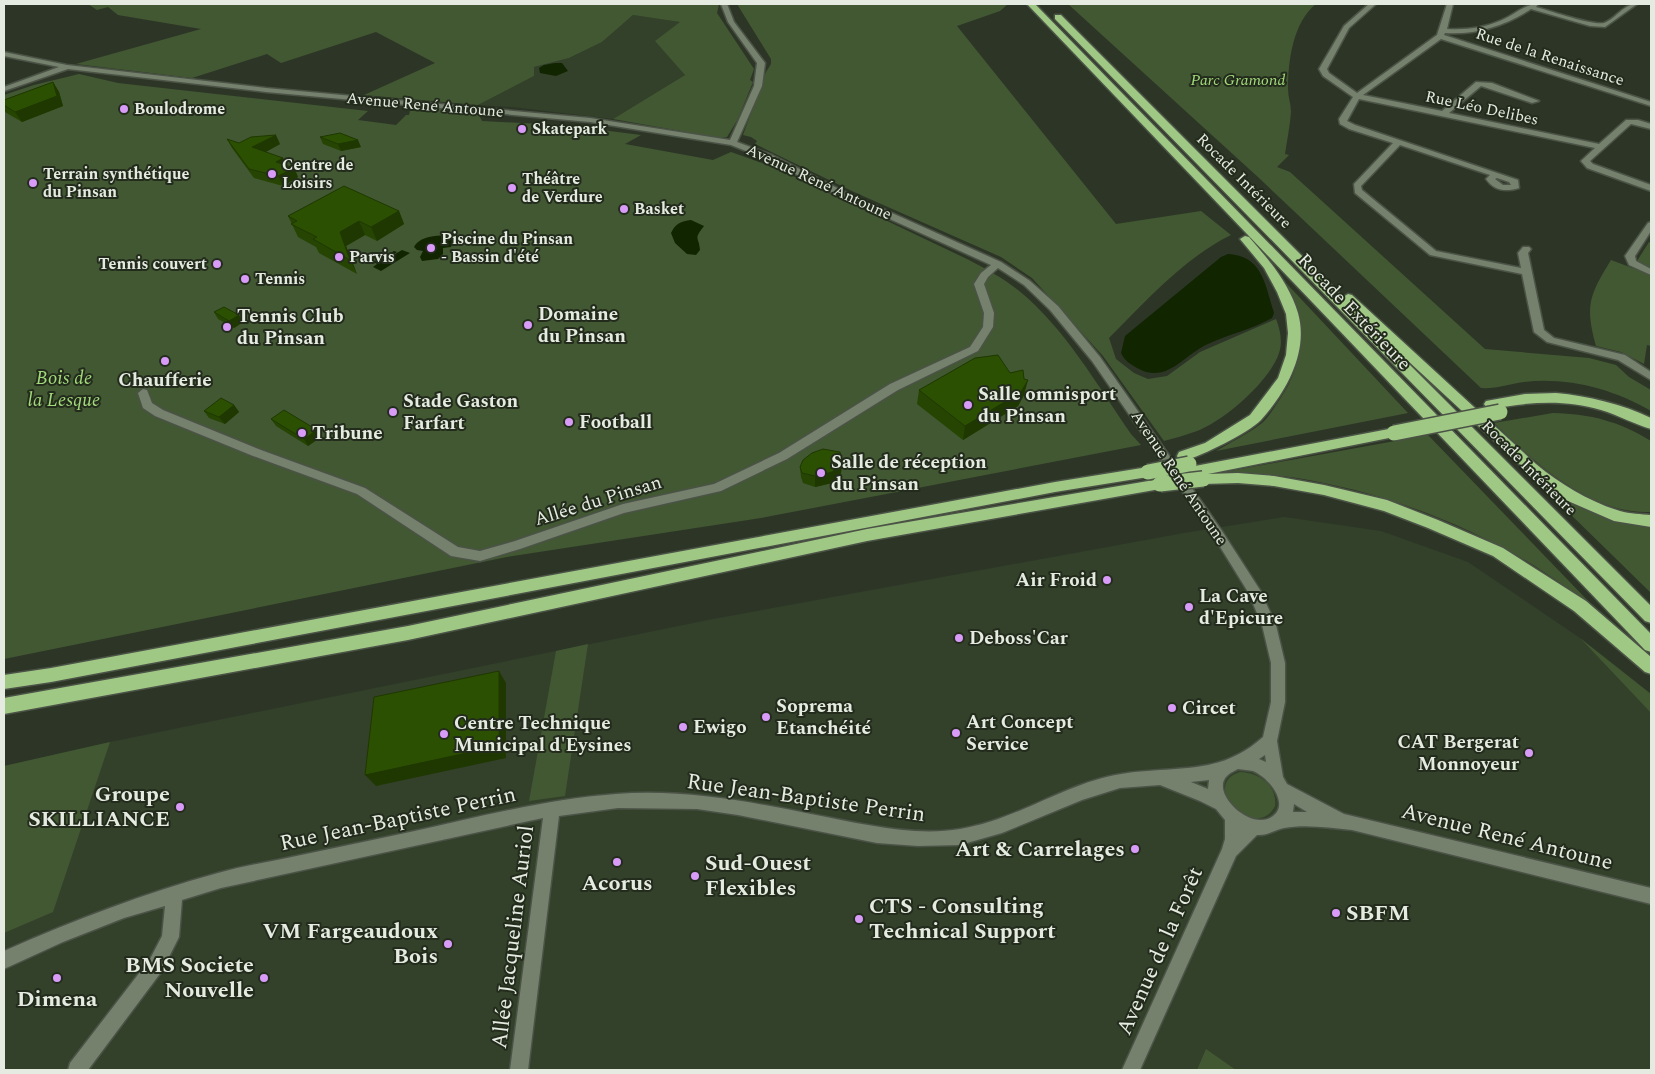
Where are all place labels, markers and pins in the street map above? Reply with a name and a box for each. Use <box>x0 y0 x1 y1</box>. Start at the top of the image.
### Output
place label: Boulodrome <box>134 97 225 121</box>
marker: Boulodrome <box>118 103 130 115</box>
place label: Skatepark <box>532 117 607 141</box>
marker: Skatepark <box>516 123 528 135</box>
place label: Centre de Loisirs <box>282 153 354 195</box>
place label: Terrain synthétique du Pinsan <box>43 162 189 204</box>
place label: Théâtre de Verdure <box>522 167 603 209</box>
marker: Centre de Loisirs <box>266 168 278 180</box>
marker: Terrain synthétique du Pinsan <box>27 177 39 189</box>
marker: Théâtre de Verdure <box>506 182 518 194</box>
place label: Basket <box>634 197 684 221</box>
marker: Basket <box>618 203 630 215</box>
place label: Piscine du Pinsan - Bassin d'été <box>441 227 573 269</box>
marker: Piscine du Pinsan - Bassin d'été <box>425 242 437 254</box>
place label: Parvis <box>349 245 395 269</box>
marker: Parvis <box>333 251 345 263</box>
place label: Tennis couvert <box>98 252 207 276</box>
marker: Tennis couvert <box>211 258 223 270</box>
place label: Tennis <box>255 267 305 291</box>
marker: Tennis <box>239 273 251 285</box>
place label: Domaine du Pinsan <box>538 300 626 351</box>
place label: Tennis Club du Pinsan <box>237 302 343 353</box>
marker: Domaine du Pinsan <box>522 319 534 331</box>
marker: Tennis Club du Pinsan <box>221 321 233 333</box>
marker: Chaufferie <box>159 355 171 367</box>
place label: Chaufferie <box>118 366 212 395</box>
place label: Salle omnisport du Pinsan <box>978 380 1116 431</box>
place label: Stade Gaston Farfart <box>403 387 518 438</box>
marker: Salle omnisport du Pinsan <box>962 399 974 411</box>
marker: Stade Gaston Farfart <box>387 406 399 418</box>
place label: Football <box>579 408 652 437</box>
marker: Football <box>563 416 575 428</box>
place label: Tribune <box>312 419 383 448</box>
marker: Tribune <box>296 427 308 439</box>
place label: Salle de réception du Pinsan <box>831 448 987 499</box>
marker: Salle de réception du Pinsan <box>815 467 827 479</box>
place label: Air Froid <box>1016 566 1097 595</box>
marker: Air Froid <box>1101 574 1113 586</box>
place label: La Cave d'Epicure <box>1199 582 1283 633</box>
marker: La Cave d'Epicure <box>1183 601 1195 613</box>
place label: Deboss'Car <box>969 624 1069 653</box>
marker: Deboss'Car <box>953 632 965 644</box>
place label: Soprema Etanchéité <box>776 692 871 743</box>
place label: Circet <box>1182 694 1236 723</box>
marker: Circet <box>1166 702 1178 714</box>
place label: Art Concept Service <box>966 708 1074 759</box>
place label: Centre Technique Municipal d'Eysines <box>454 709 632 760</box>
marker: Soprema Etanchéité <box>760 711 772 723</box>
place label: Ewigo <box>693 713 747 742</box>
marker: Ewigo <box>677 721 689 733</box>
marker: Art Concept Service <box>950 727 962 739</box>
marker: Centre Technique Municipal d'Eysines <box>438 728 450 740</box>
place label: CAT Bergerat Monnoyeur <box>1398 728 1520 779</box>
marker: CAT Bergerat Monnoyeur <box>1523 747 1535 759</box>
place label: Groupe SKILLIANCE <box>28 778 170 836</box>
marker: Groupe SKILLIANCE <box>174 801 186 813</box>
place label: Art & Carrelages <box>955 833 1125 866</box>
marker: Art & Carrelages <box>1129 843 1141 855</box>
place label: Sud-Ouest Flexibles <box>705 847 811 905</box>
marker: Acorus <box>611 856 623 868</box>
place label: Acorus <box>581 867 653 900</box>
marker: Sud-Ouest Flexibles <box>689 870 701 882</box>
place label: CTS - Consulting Technical Support <box>869 890 1056 948</box>
place label: SBFM <box>1346 897 1410 930</box>
marker: SBFM <box>1330 907 1342 919</box>
marker: CTS - Consulting Technical Support <box>853 913 865 925</box>
place label: VM Fargeaudoux Bois <box>263 915 438 973</box>
marker: VM Fargeaudoux Bois <box>442 938 454 950</box>
place label: BMS Societe Nouvelle <box>125 949 254 1007</box>
marker: Dimena <box>51 972 63 984</box>
marker: BMS Societe Nouvelle <box>258 972 270 984</box>
place label: Dimena <box>17 983 98 1016</box>

